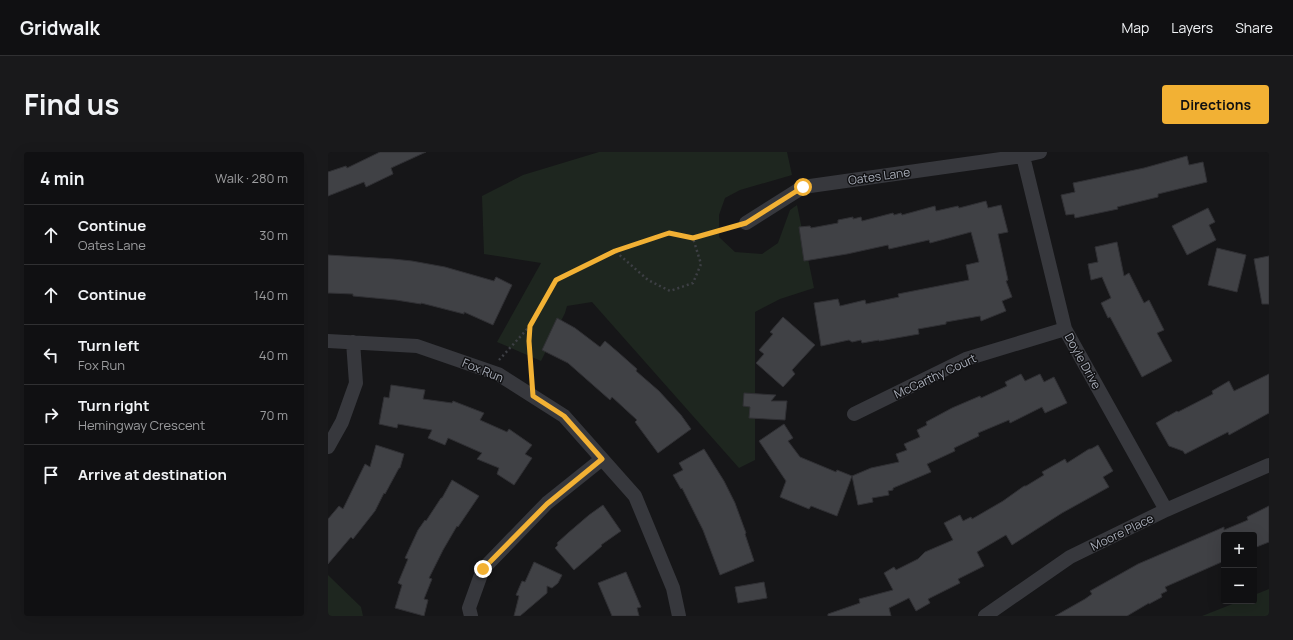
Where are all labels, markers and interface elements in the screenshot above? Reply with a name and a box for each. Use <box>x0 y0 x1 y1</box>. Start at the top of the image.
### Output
text: Gridwalk <box>20 15 100 41</box>
text: Map <box>1121 18 1149 37</box>
text: Layers <box>1171 18 1213 37</box>
text: Share <box>1235 18 1273 37</box>
text: Find us <box>24 85 119 123</box>
button: Directions <box>1162 85 1269 124</box>
street label: Oates Lane <box>847 163 911 189</box>
text: 4 min <box>40 167 84 190</box>
text: Walk · 280 m <box>215 169 288 187</box>
route start <box>794 178 812 196</box>
text: Continue <box>78 215 146 236</box>
icon: ahead <box>40 224 62 246</box>
text: 30 m <box>259 226 288 244</box>
text: Oates Lane <box>78 236 146 254</box>
icon: ahead <box>40 284 62 306</box>
text: Continue <box>78 284 146 305</box>
text: 140 m <box>254 286 288 304</box>
street label: Doyle Drive <box>1061 330 1105 392</box>
text: Turn left <box>78 335 140 356</box>
icon: left <box>40 344 62 366</box>
text: 40 m <box>259 346 288 364</box>
street label: McCarthy Court <box>891 349 979 402</box>
street label: Fox Run <box>460 354 506 386</box>
text: Fox Run <box>78 356 125 374</box>
text: Turn right <box>78 395 149 416</box>
icon: right <box>40 404 62 426</box>
text: 70 m <box>260 406 288 424</box>
text: Hemingway Crescent <box>78 416 205 434</box>
icon: arrive <box>40 464 62 486</box>
text: Arrive at destination <box>78 464 227 485</box>
street label: Moore Place <box>1088 509 1156 555</box>
map controls <box>1221 532 1257 604</box>
button: + <box>1221 532 1257 568</box>
route end <box>474 560 492 578</box>
button: − <box>1221 568 1257 604</box>

